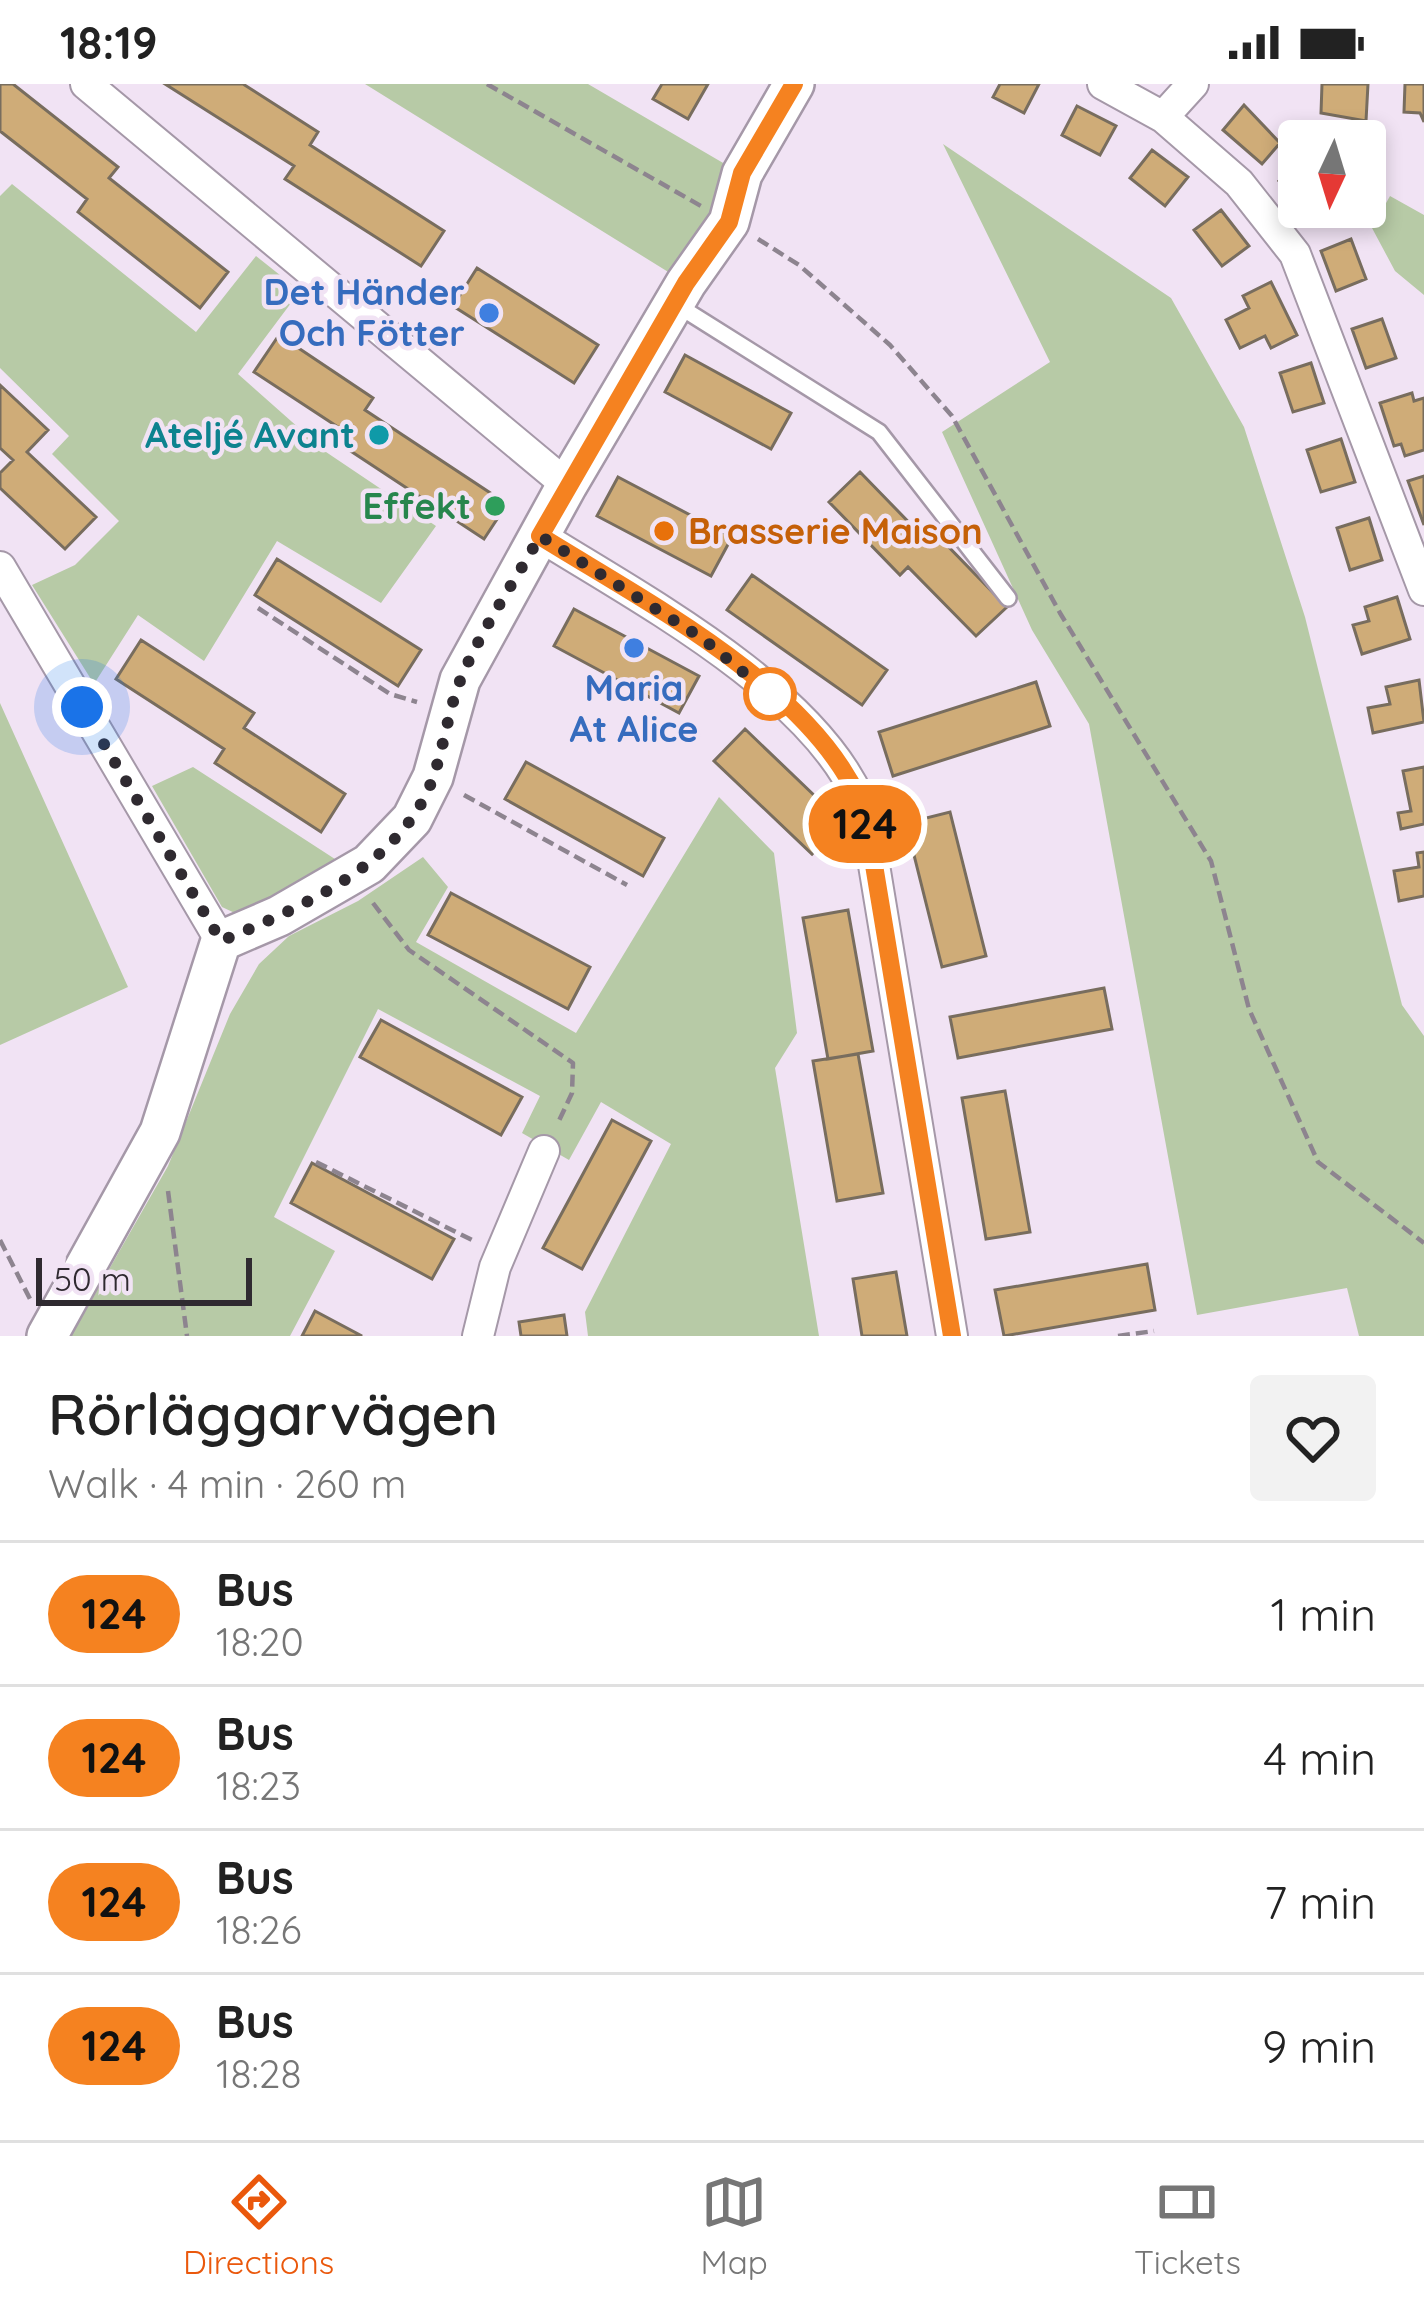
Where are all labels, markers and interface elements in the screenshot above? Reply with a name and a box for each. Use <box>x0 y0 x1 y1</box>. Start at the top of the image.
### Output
text: 18:19 <box>60 14 158 70</box>
north arrow <box>1278 120 1386 228</box>
map controls <box>1278 120 1386 228</box>
place label: Det Händer Och Fötter <box>264 269 465 355</box>
marker: Det Händer Och Fötter <box>476 300 502 326</box>
place label: Ateljé Avant <box>145 412 355 457</box>
marker: Ateljé Avant <box>366 422 392 448</box>
place label: Effekt <box>362 483 471 528</box>
marker: Effekt <box>482 493 508 519</box>
place label: Brasserie Maison <box>688 508 983 553</box>
marker: Brasserie Maison <box>651 518 677 544</box>
marker: Maria At Alice <box>621 635 647 661</box>
place label: Maria At Alice <box>570 665 698 751</box>
unlabelled marker <box>745 669 795 719</box>
your location <box>52 677 112 737</box>
line badge: 124 <box>796 785 934 863</box>
text: 124 <box>833 797 897 850</box>
scale bar <box>36 1252 252 1305</box>
text: 50 m <box>54 1258 131 1299</box>
button: heart <box>1250 1375 1376 1501</box>
text: Rörläggarvägen <box>48 1378 498 1449</box>
text: Walk · 4 min · 260 m <box>48 1459 406 1508</box>
text: Bus <box>216 1561 294 1617</box>
text: 1 min <box>1270 1586 1376 1642</box>
text: 124 <box>82 1587 146 1640</box>
text: 18:20 <box>216 1617 304 1666</box>
text: Bus <box>216 1705 294 1761</box>
text: 4 min <box>1263 1730 1376 1786</box>
text: 124 <box>82 1731 146 1784</box>
text: 18:23 <box>216 1761 301 1810</box>
text: Bus <box>216 1849 294 1905</box>
text: 7 min <box>1264 1874 1376 1930</box>
text: 124 <box>82 1875 146 1928</box>
text: 18:26 <box>216 1905 301 1954</box>
text: Bus <box>216 1993 294 2049</box>
text: 9 min <box>1262 2018 1376 2074</box>
text: 124 <box>82 2019 146 2072</box>
text: 18:28 <box>216 2049 301 2098</box>
tab: Directions <box>183 2169 334 2282</box>
tab: Map <box>700 2169 768 2282</box>
tab: Tickets <box>1134 2169 1241 2282</box>

